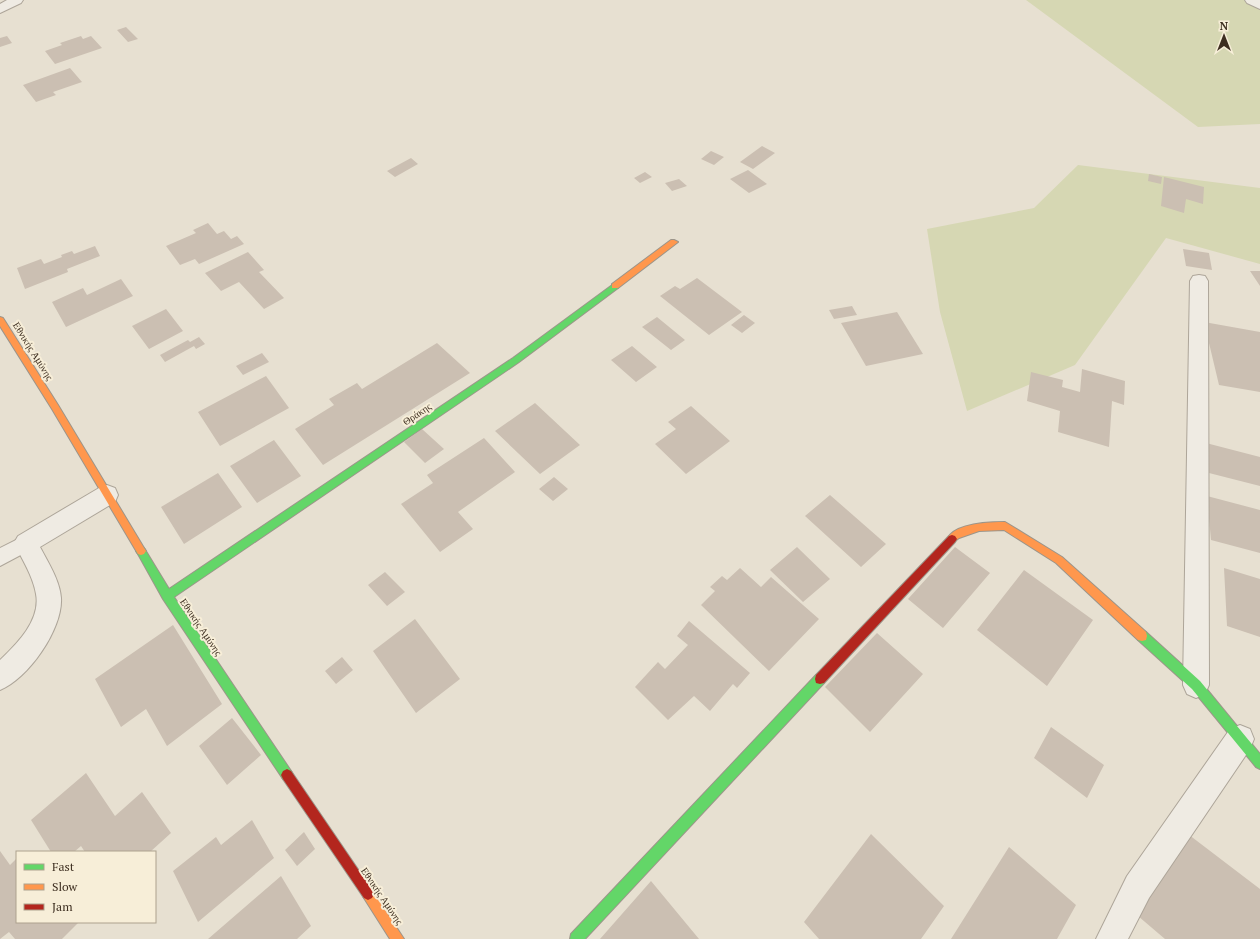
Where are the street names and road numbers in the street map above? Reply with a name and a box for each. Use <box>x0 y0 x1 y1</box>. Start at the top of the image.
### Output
street label: Εθνικής Αμύνης <box>10 319 56 383</box>
street label: Θράκης <box>400 400 434 428</box>
street label: Εθνικής Αμύνης <box>177 596 225 658</box>
street label: Εθνικής Αμύνης <box>358 865 406 927</box>

